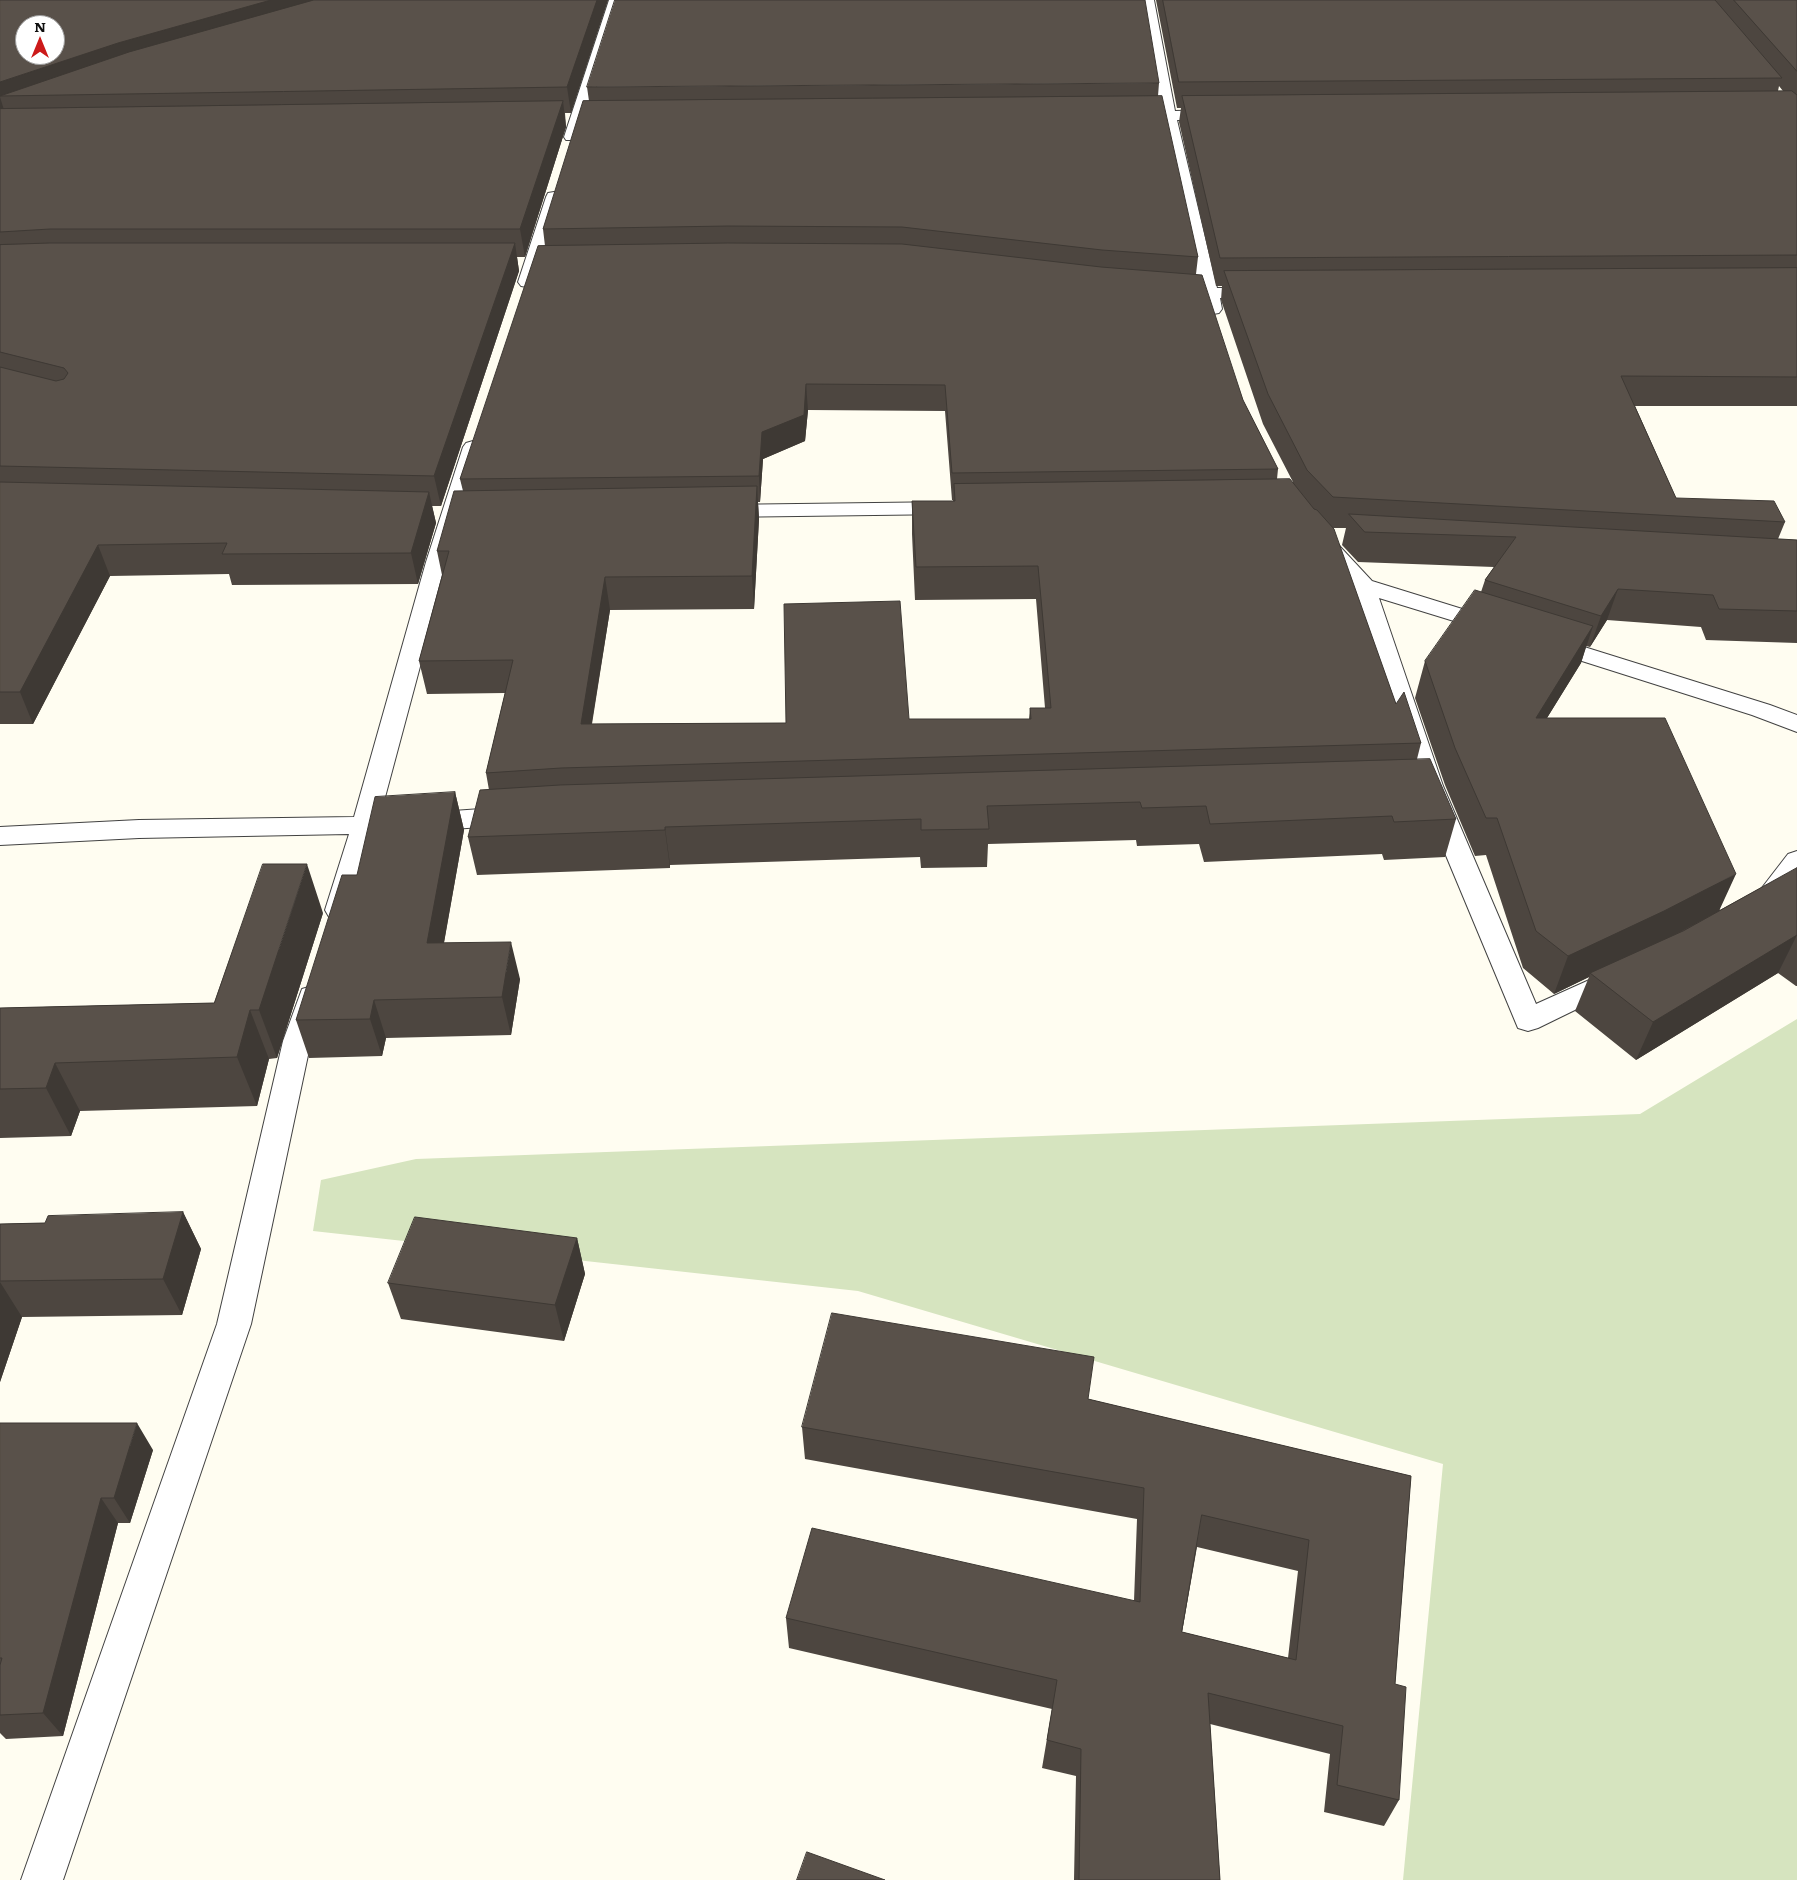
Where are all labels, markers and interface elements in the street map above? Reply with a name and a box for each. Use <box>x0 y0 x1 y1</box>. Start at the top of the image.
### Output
north arrow <box>15 15 65 65</box>
text: N <box>34 16 46 36</box>

